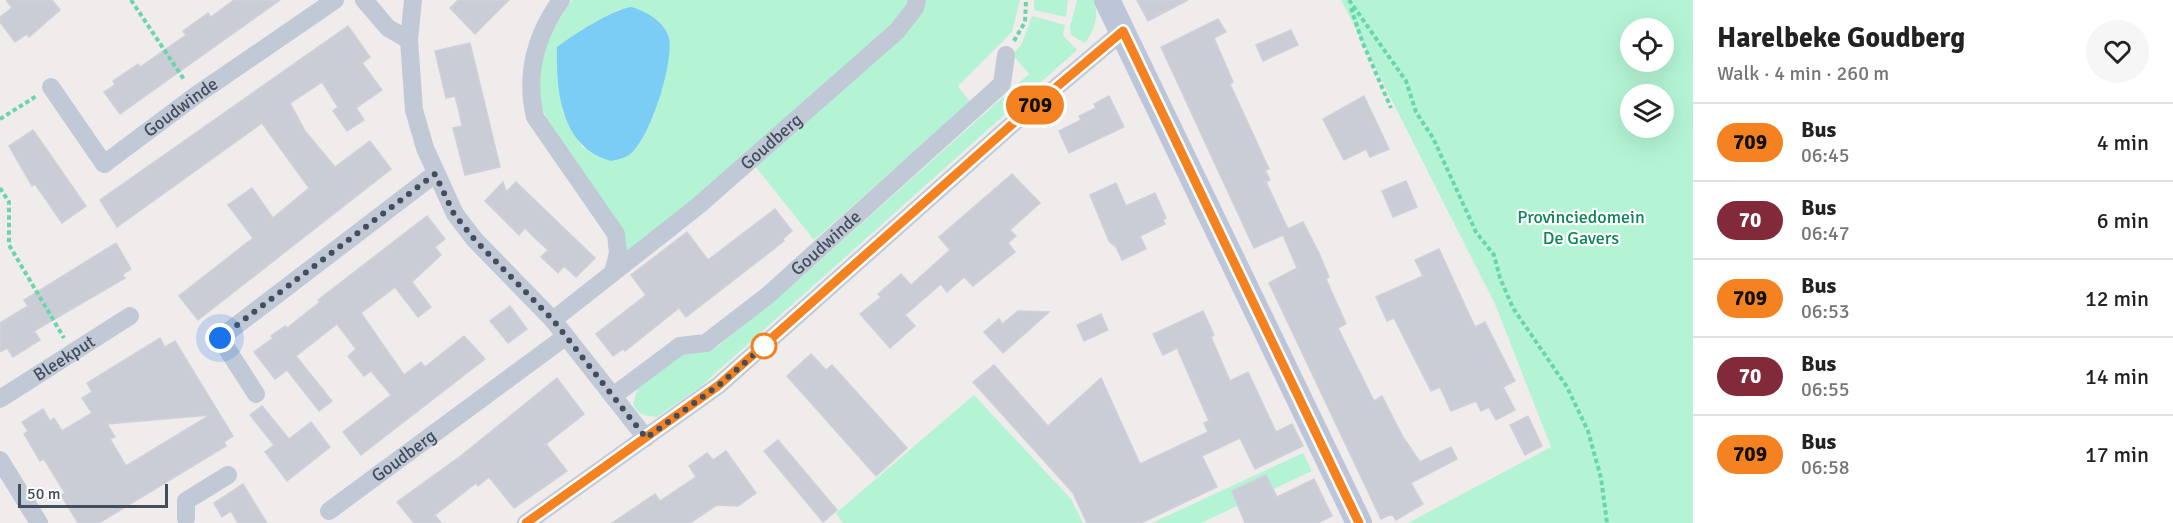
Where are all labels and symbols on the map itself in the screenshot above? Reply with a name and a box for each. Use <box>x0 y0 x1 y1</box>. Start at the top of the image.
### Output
street label: Goudwinde <box>139 73 222 142</box>
line badge: 709 <box>1000 86 1070 124</box>
street label: Goudberg <box>736 109 807 175</box>
street label: Goudwinde <box>786 206 865 280</box>
park label: Provinciedomein De Gavers <box>1517 206 1645 249</box>
your location <box>205 323 235 353</box>
street label: Bleekput <box>29 330 99 386</box>
unlabelled marker <box>751 333 777 359</box>
street label: Goudberg <box>367 425 441 487</box>
scale bar <box>18 481 168 508</box>

